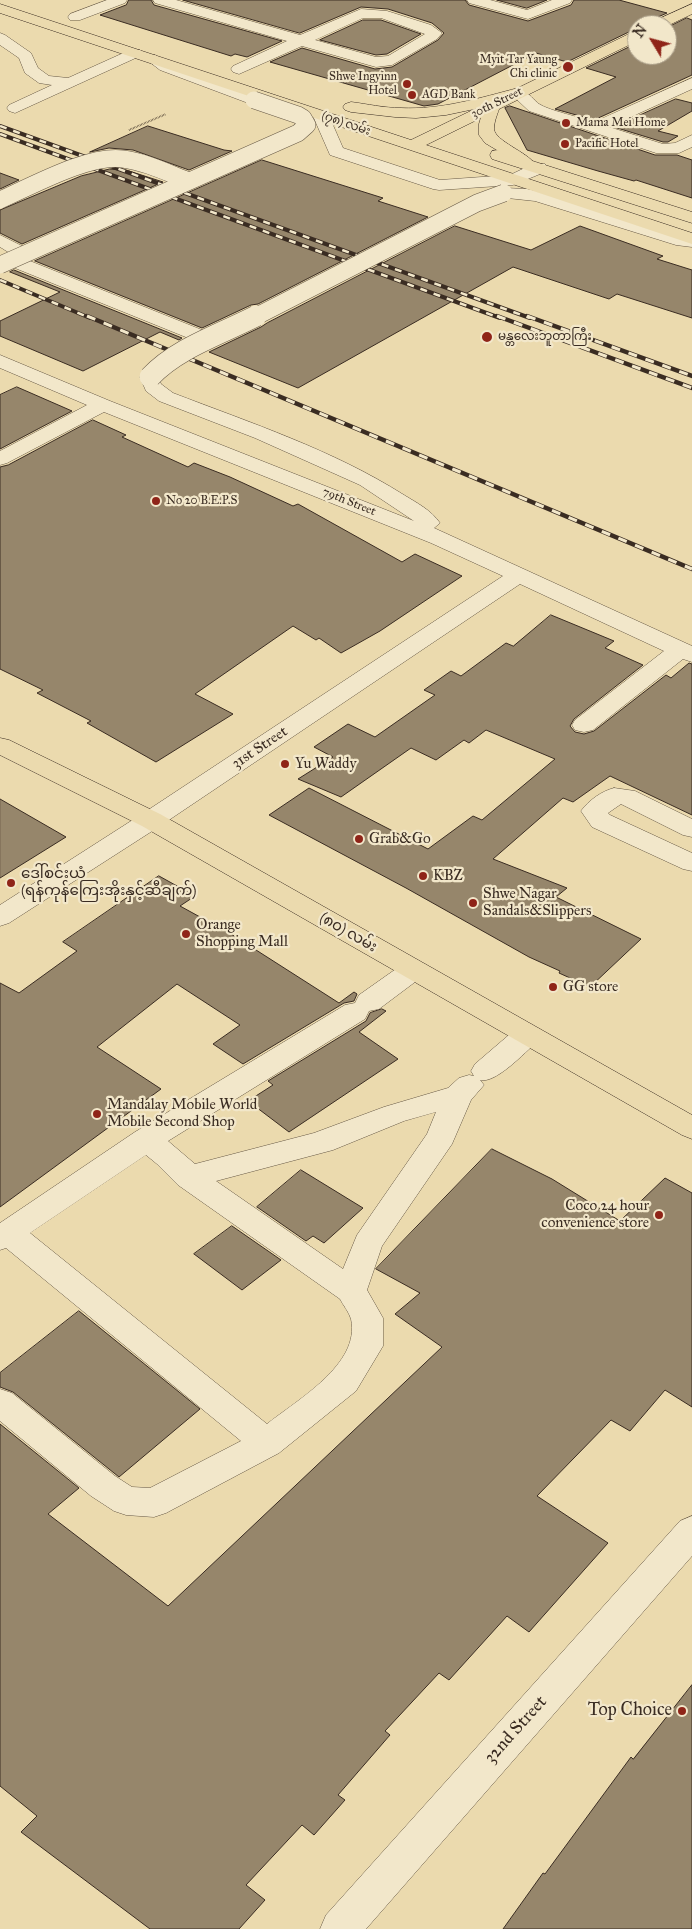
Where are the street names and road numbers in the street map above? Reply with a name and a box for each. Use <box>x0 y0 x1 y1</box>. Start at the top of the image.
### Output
street label: 30th Street <box>469 84 525 122</box>
street label: (၇၈) လမ်း <box>320 109 372 139</box>
street label: 79th Street <box>320 485 378 519</box>
street label: 31st Street <box>229 723 291 773</box>
street label: (၈၀) လမ်း <box>316 909 380 957</box>
street label: 32nd Street <box>480 1692 552 1768</box>

